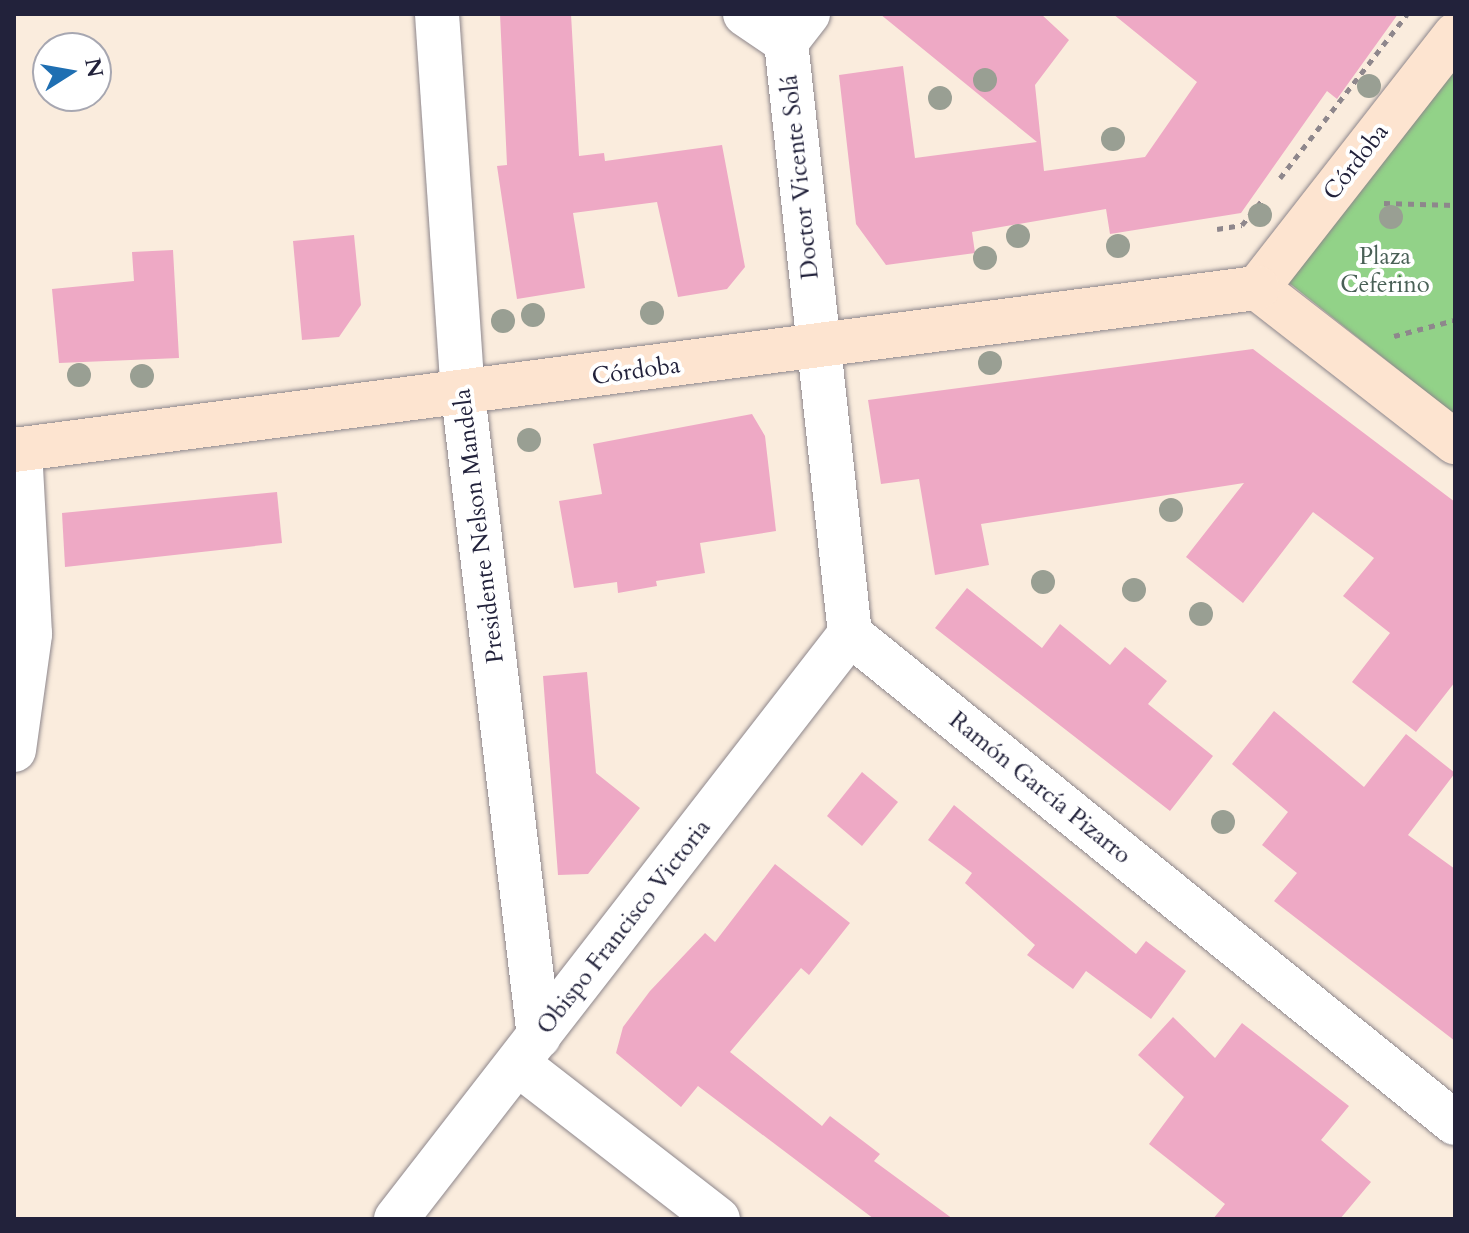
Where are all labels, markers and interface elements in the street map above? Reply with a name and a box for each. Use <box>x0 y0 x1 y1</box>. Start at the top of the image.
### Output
north arrow <box>32 32 112 112</box>
text: N <box>77 56 110 80</box>
street label: Doctor Vicente Solá <box>775 73 825 281</box>
street label: Córdoba <box>1317 118 1395 206</box>
park label: Plaza Ceferino <box>1340 243 1430 299</box>
street label: Córdoba <box>590 351 682 391</box>
street label: Presidente Nelson Mandela <box>448 387 510 665</box>
street label: Ramón García Pizarro <box>943 706 1137 870</box>
street label: Obispo Francisco Victoria <box>531 814 717 1040</box>

